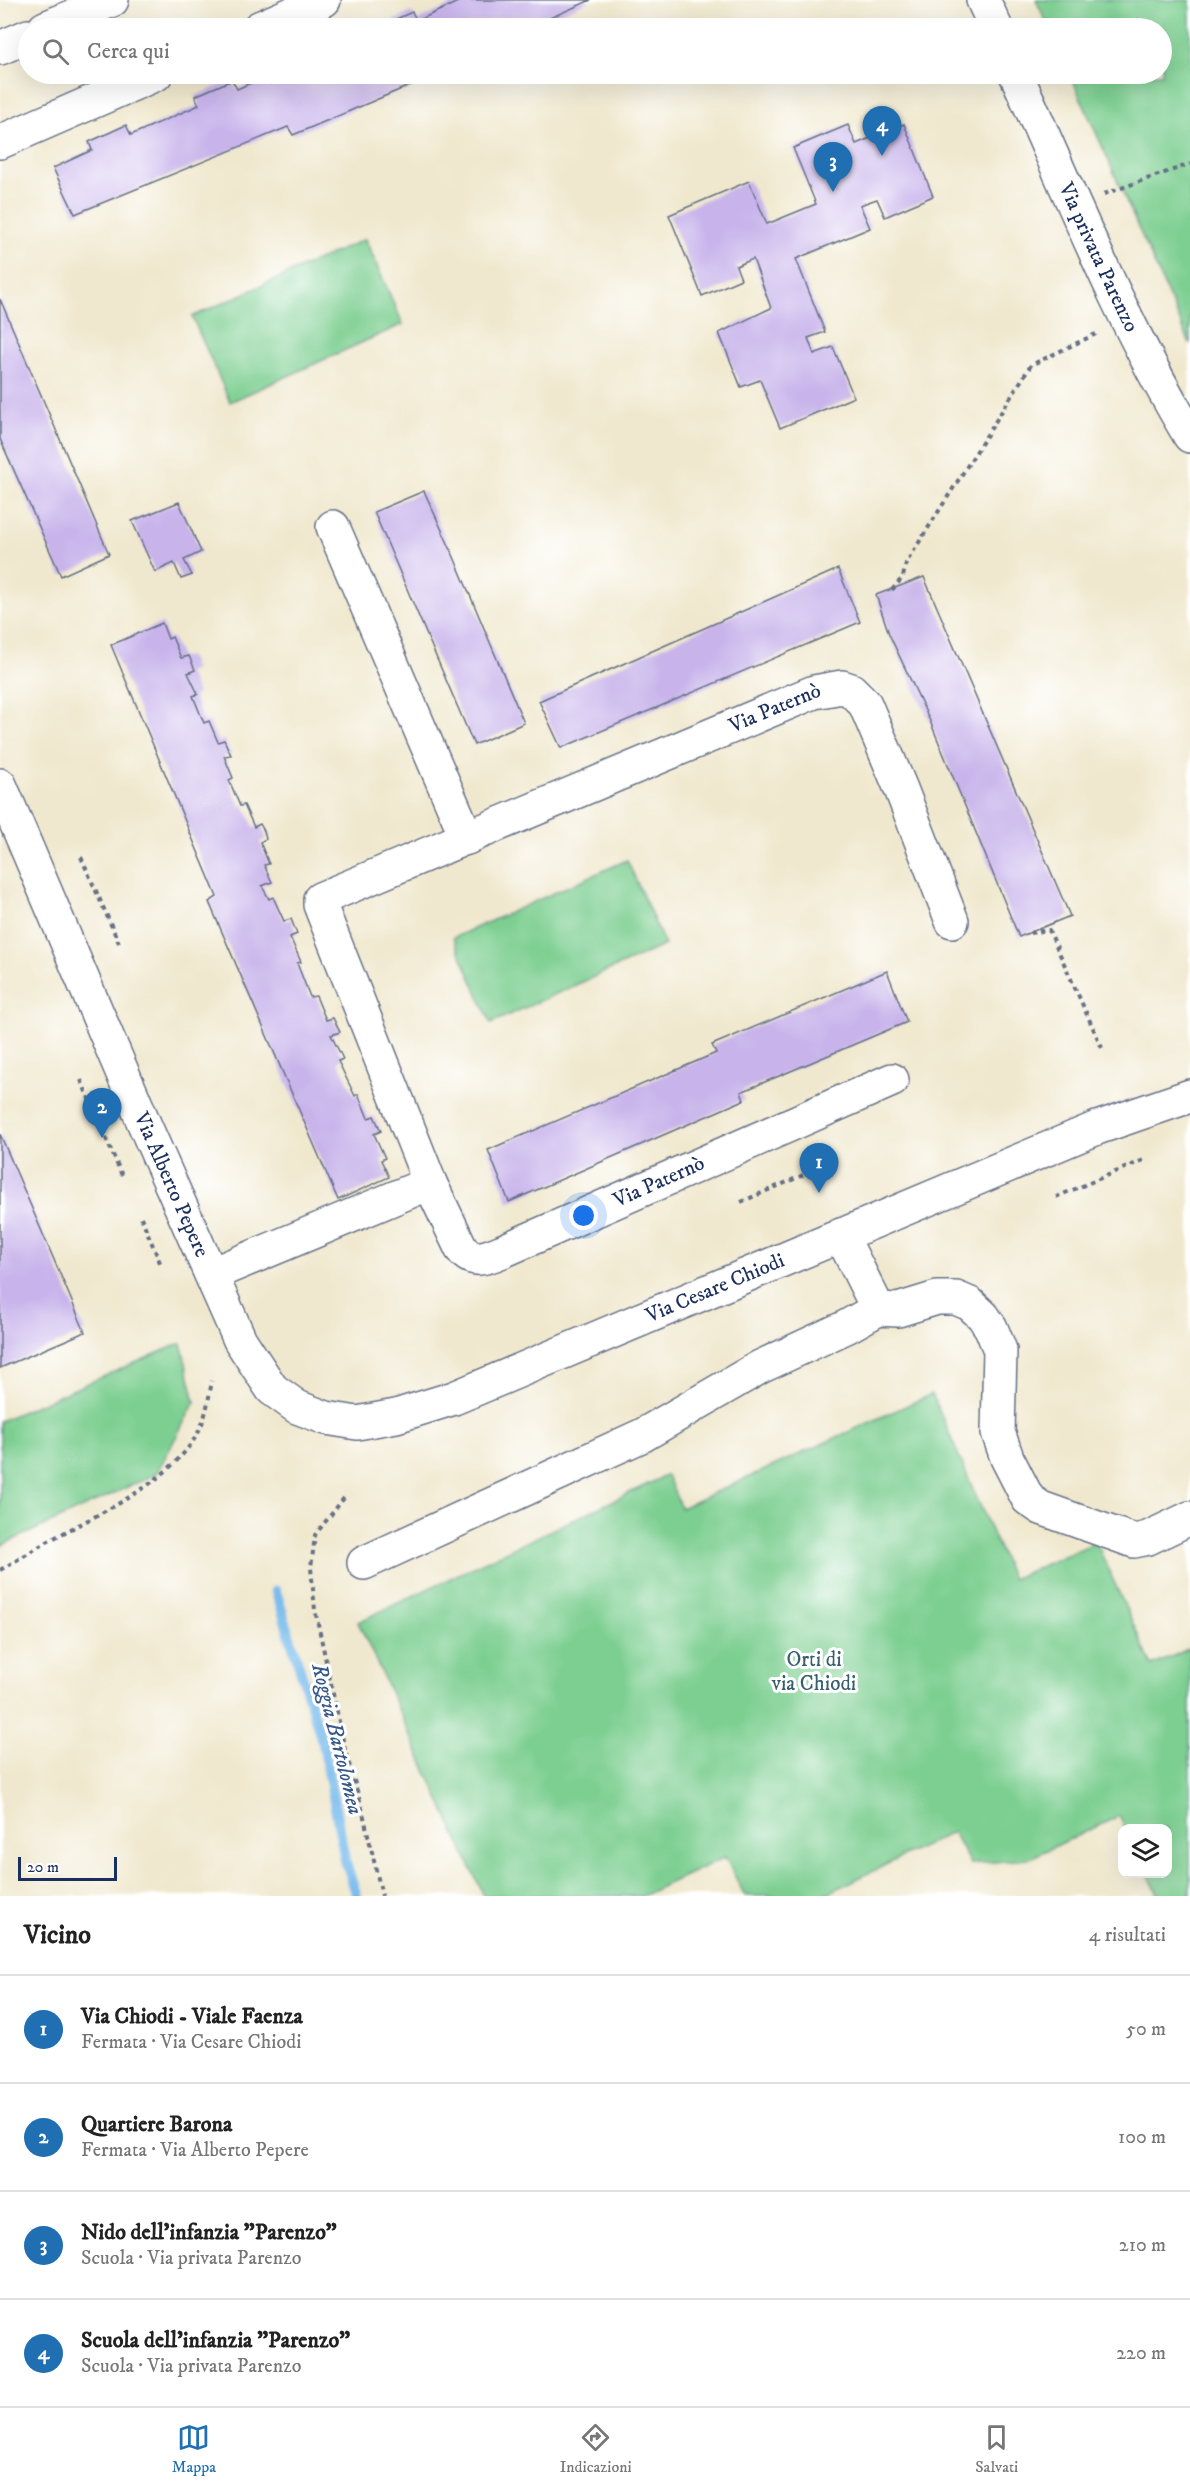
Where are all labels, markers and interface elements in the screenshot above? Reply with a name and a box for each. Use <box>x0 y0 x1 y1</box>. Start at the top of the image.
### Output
search box <box>18 18 1172 84</box>
icon: search <box>39 35 72 68</box>
text: Cerca qui <box>87 38 170 65</box>
pin: 4 <box>862 106 902 156</box>
pin: 3 <box>814 142 852 192</box>
street label: Via privata Parenzo <box>1052 178 1144 337</box>
street label: Via Paternò <box>724 678 823 740</box>
pin: 2 <box>82 1088 122 1138</box>
street label: Via Alberto Pepere <box>127 1107 215 1262</box>
pin: 1 <box>800 1144 838 1193</box>
street label: Via Paternò <box>608 1150 709 1214</box>
your location <box>569 1201 598 1230</box>
street label: Via Cesare Chiodi <box>641 1248 788 1329</box>
park label: Orti di via Chiodi <box>771 1647 856 1697</box>
water label: Roggia Bartolomea <box>305 1660 369 1818</box>
map controls <box>1118 1824 1172 1878</box>
button: layers <box>1118 1824 1172 1878</box>
scale bar <box>18 1854 117 1882</box>
text: 20 m <box>27 1857 59 1877</box>
text: Vicino <box>24 1919 91 1952</box>
text: 4 risultati <box>1089 1923 1166 1948</box>
text: Via Chiodi - Viale Faenza <box>81 2003 303 2030</box>
text: 1 <box>40 2017 47 2042</box>
text: 50 m <box>1126 2017 1166 2042</box>
text: Fermata · Via Cesare Chiodi <box>81 2030 301 2055</box>
text: Quartiere Barona <box>81 2111 232 2138</box>
text: 2 <box>39 2125 48 2150</box>
text: 100 m <box>1118 2125 1166 2150</box>
text: Fermata · Via Alberto Pepere <box>81 2138 309 2163</box>
text: Nido dell'infanzia "Parenzo" <box>81 2219 337 2246</box>
text: 3 <box>40 2233 47 2258</box>
text: 210 m <box>1119 2233 1166 2258</box>
text: Scuola · Via privata Parenzo <box>81 2246 301 2271</box>
text: Scuola dell'infanzia "Parenzo" <box>81 2327 350 2354</box>
text: 4 <box>38 2341 49 2366</box>
text: 220 m <box>1116 2341 1166 2366</box>
text: Scuola · Via privata Parenzo <box>81 2354 301 2379</box>
tab: Mappa <box>172 2421 216 2477</box>
tab: Indicazioni <box>560 2421 632 2477</box>
tab: Salvati <box>975 2421 1018 2477</box>

